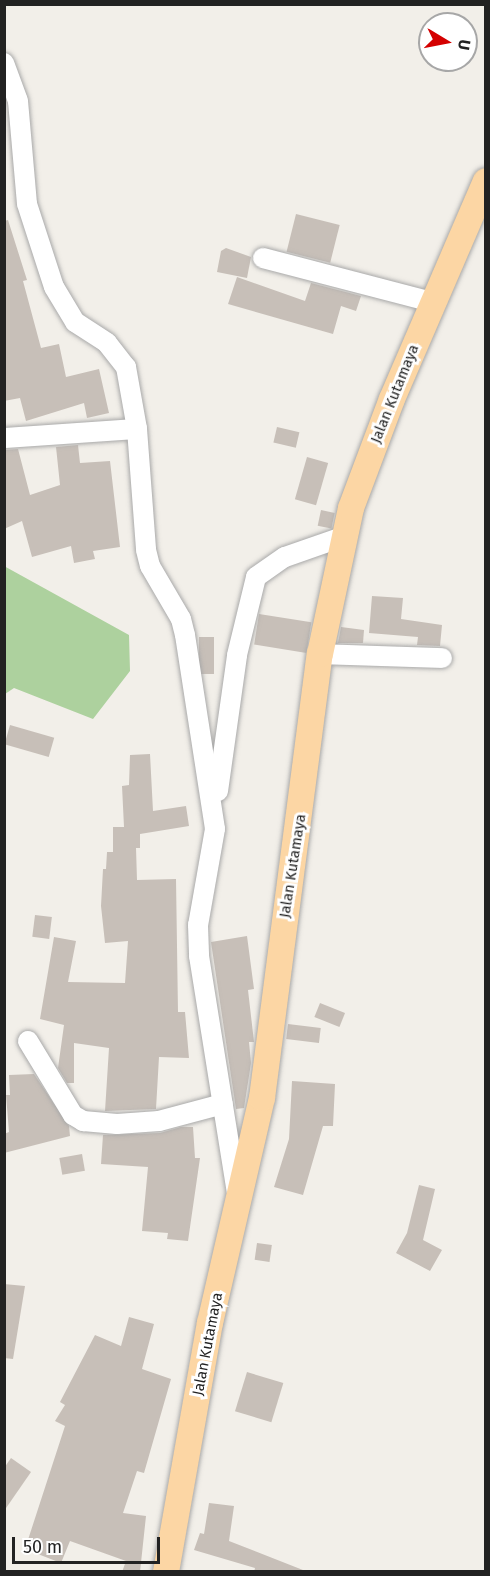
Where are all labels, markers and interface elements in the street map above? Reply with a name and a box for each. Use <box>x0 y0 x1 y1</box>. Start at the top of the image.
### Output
north arrow <box>418 12 478 72</box>
text: U <box>454 38 475 52</box>
street label: Jalan Kutamaya <box>367 342 423 446</box>
street label: Jalan Kutamaya <box>276 813 310 919</box>
street label: Jalan Kutamaya <box>189 1291 227 1397</box>
scale bar <box>15 1525 164 1563</box>
text: 50 m <box>23 1536 62 1558</box>

